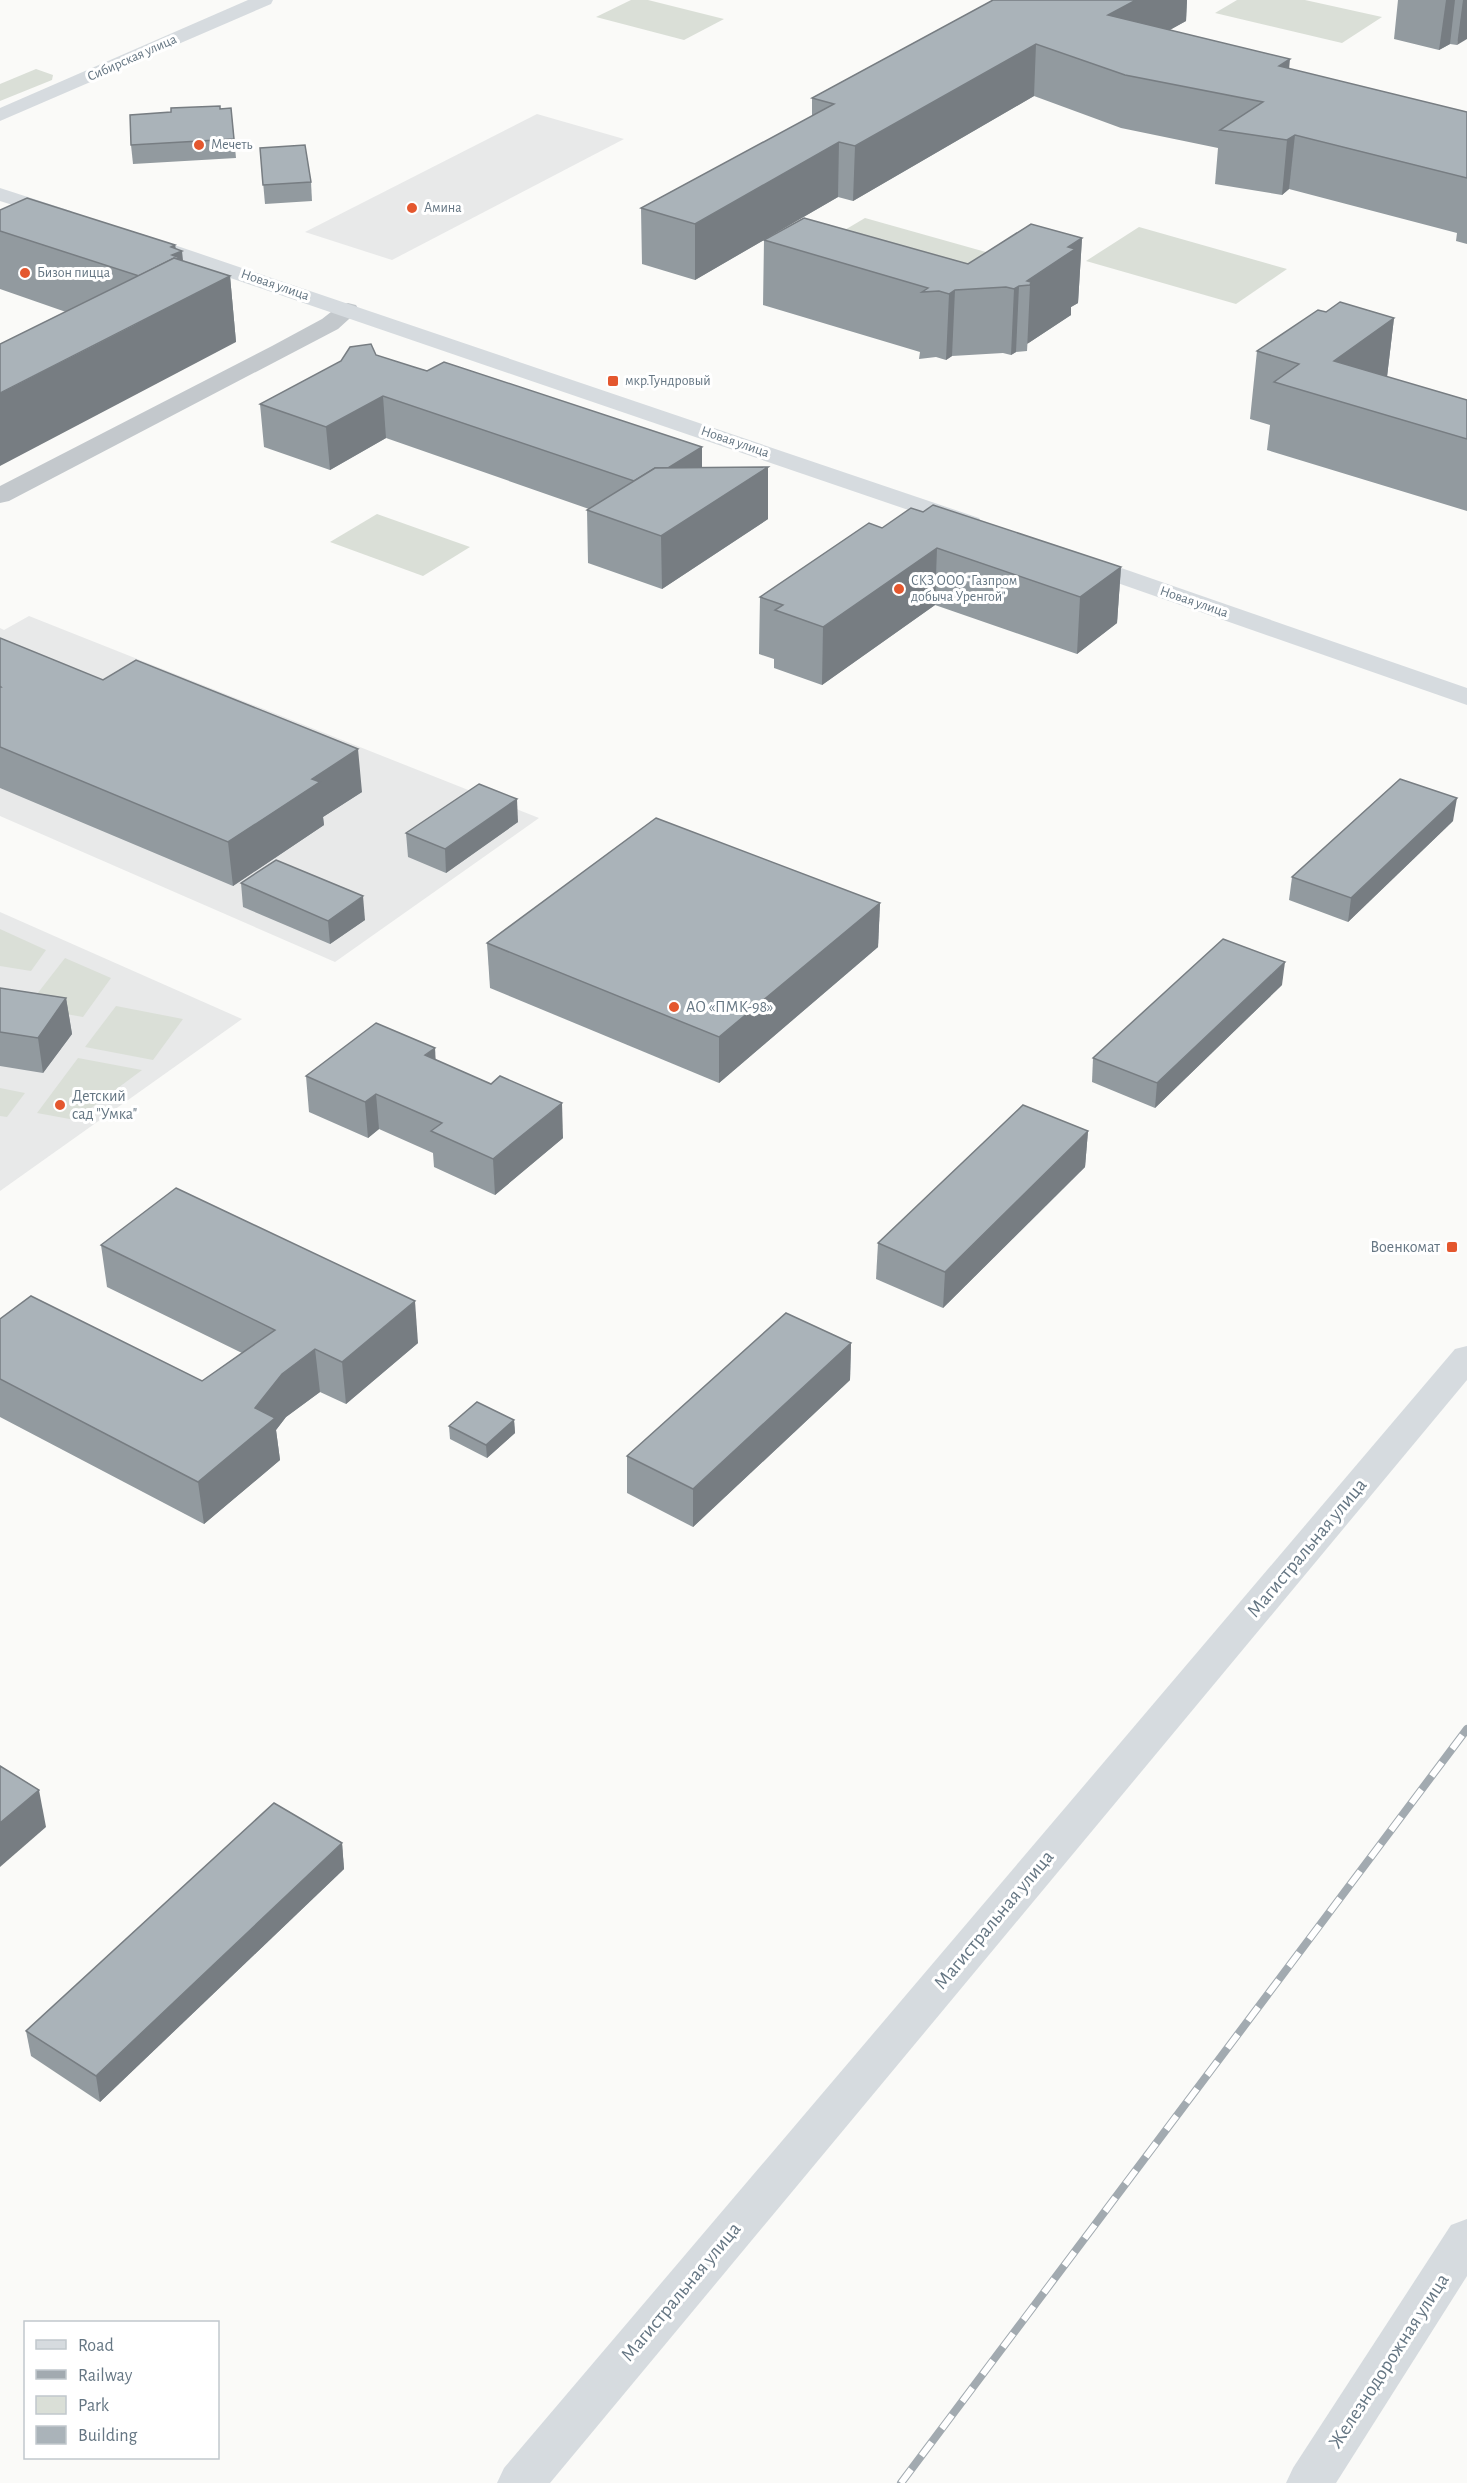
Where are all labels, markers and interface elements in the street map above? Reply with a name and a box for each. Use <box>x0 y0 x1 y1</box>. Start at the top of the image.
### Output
street label: Сибирская улица <box>85 32 179 84</box>
marker: Мечеть <box>192 138 206 152</box>
place label: Мечеть <box>211 138 253 152</box>
marker: Амина <box>405 201 419 215</box>
place label: Амина <box>424 201 462 215</box>
marker: Бизон пицца <box>18 266 32 280</box>
place label: Бизон пицца <box>37 266 111 280</box>
street label: Новая улица <box>239 267 312 303</box>
marker: мкр.Тундровый <box>606 374 620 388</box>
place label: мкр.Тундровый <box>625 374 711 388</box>
street label: Новая улица <box>699 424 772 460</box>
place label: СКЗ ООО "Газпром добыча Уренгой" <box>911 574 1017 604</box>
marker: СКЗ ООО "Газпром добыча Уренгой" <box>892 582 906 596</box>
street label: Новая улица <box>1158 584 1231 620</box>
place label: АО «ПМК-98» <box>686 999 773 1015</box>
marker: АО «ПМК-98» <box>667 1000 681 1014</box>
place label: Детский сад "Умка" <box>72 1088 137 1122</box>
marker: Детский сад "Умка" <box>53 1098 67 1112</box>
place label: Военкомат <box>1370 1239 1440 1255</box>
marker: Военкомат <box>1445 1240 1459 1254</box>
street label: Магистральная улица <box>1243 1475 1371 1621</box>
street label: Магистральная улица <box>930 1847 1058 1993</box>
street label: Магистральная улица <box>617 2219 745 2365</box>
street label: Железнодорожная улица <box>1325 2270 1453 2452</box>
legend <box>24 2321 219 2459</box>
text: Road <box>78 2337 114 2355</box>
text: Railway <box>78 2367 133 2385</box>
text: Park <box>78 2397 110 2415</box>
text: Building <box>78 2427 138 2445</box>

